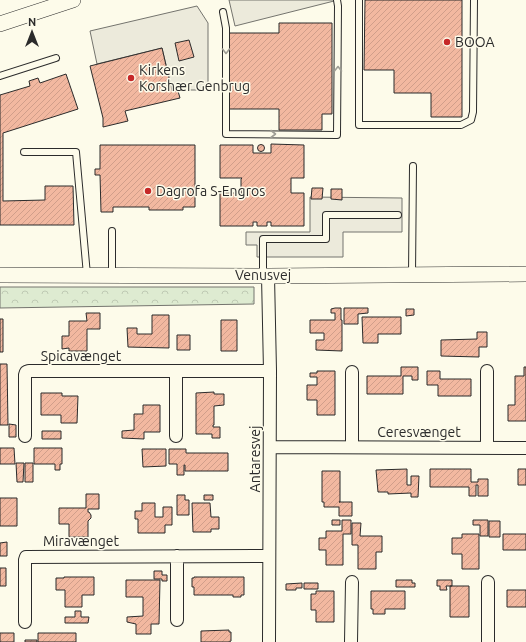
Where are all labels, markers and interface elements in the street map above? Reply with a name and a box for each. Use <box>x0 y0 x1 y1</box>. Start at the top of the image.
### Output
north arrow <box>12 12 52 52</box>
text: N <box>28 16 36 28</box>
place label: BOOA <box>455 34 495 50</box>
marker: BOOA <box>442 37 452 47</box>
one-way arrow <box>222 48 230 54</box>
place label: Kirkens Korshær Genbrug <box>139 62 250 94</box>
one-way arrow <box>334 66 342 72</box>
marker: Kirkens Korshær Genbrug <box>126 73 136 83</box>
one-way arrow <box>270 130 276 138</box>
place label: Dagrofa S-Engros <box>156 183 265 199</box>
marker: Dagrofa S-Engros <box>143 186 153 196</box>
street label: Venusvej <box>235 267 291 283</box>
street label: Spicavænget <box>41 348 122 364</box>
street label: Ceresvænget <box>377 424 461 440</box>
street label: Antaresvej <box>247 426 263 492</box>
street label: Miravænget <box>43 533 120 549</box>

